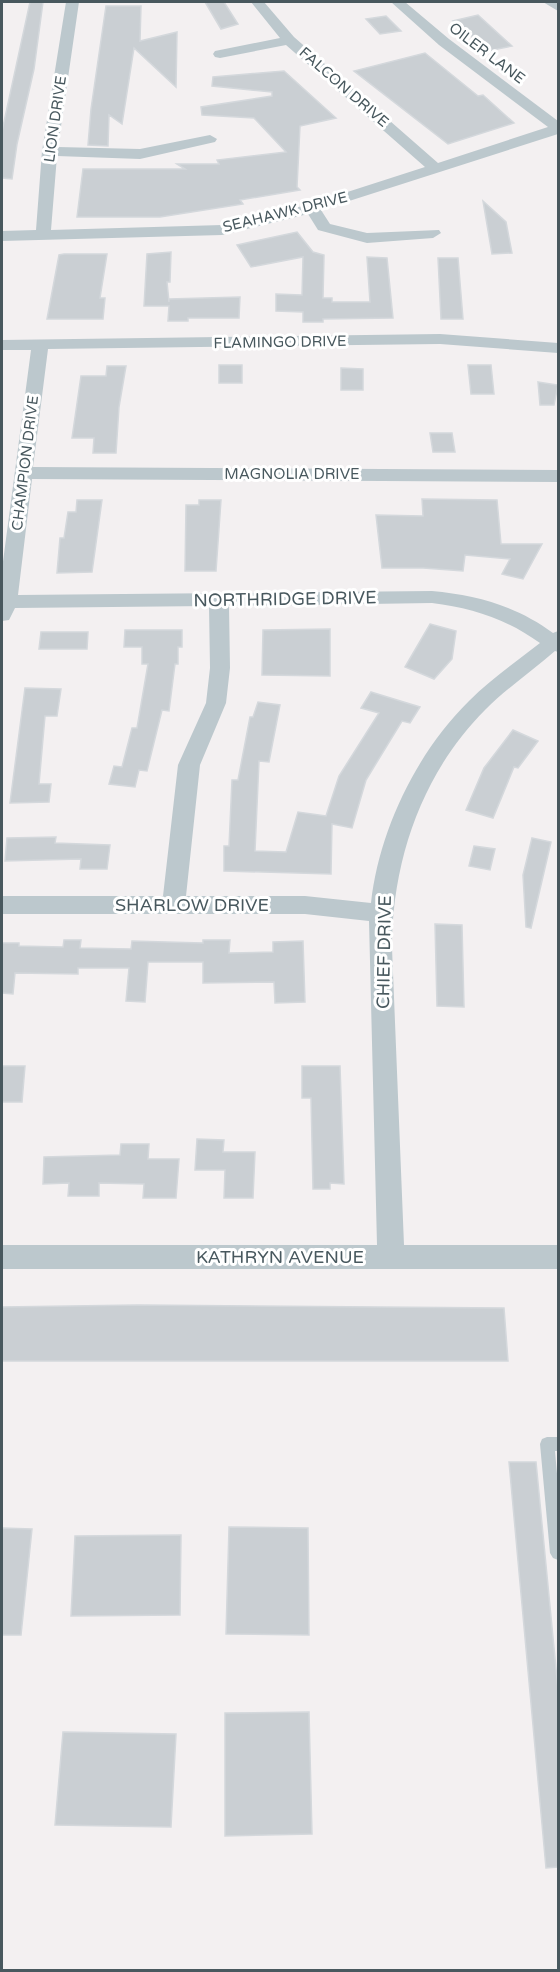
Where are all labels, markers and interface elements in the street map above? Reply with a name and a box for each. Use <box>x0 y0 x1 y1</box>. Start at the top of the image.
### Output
street label: OILER LANE <box>445 19 529 87</box>
street label: FALCON DRIVE <box>296 43 392 131</box>
street label: LION DRIVE <box>40 75 70 163</box>
street label: SEAHAWK DRIVE <box>221 188 349 236</box>
street label: FLAMINGO DRIVE <box>213 332 347 352</box>
street label: CHAMPION DRIVE <box>8 394 42 532</box>
street label: MAGNOLIA DRIVE <box>224 465 360 483</box>
street label: NORTHRIDGE DRIVE <box>193 586 377 612</box>
street label: SHARLOW DRIVE <box>115 894 269 916</box>
street label: CHIEF DRIVE <box>372 895 396 1009</box>
street label: KATHRYN AVENUE <box>196 1246 364 1268</box>

